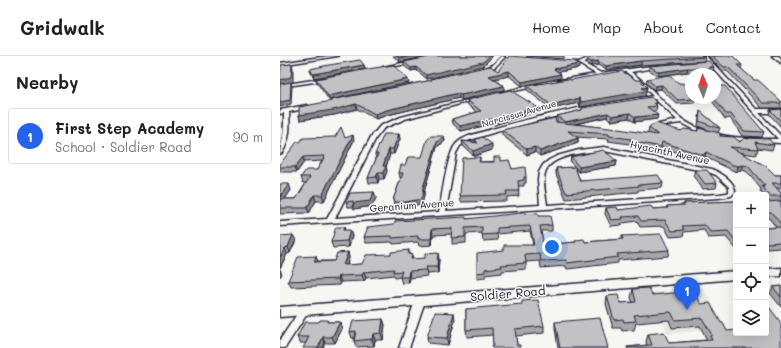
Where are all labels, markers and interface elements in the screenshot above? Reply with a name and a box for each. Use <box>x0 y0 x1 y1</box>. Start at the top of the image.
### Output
text: Gridwalk <box>20 15 105 40</box>
text: Home <box>532 18 570 37</box>
text: Map <box>592 18 621 37</box>
text: About <box>643 18 684 37</box>
text: Contact <box>706 18 761 37</box>
north arrow <box>685 68 721 104</box>
text: Nearby <box>16 71 78 93</box>
street label: Narcissus Avenue <box>480 98 557 129</box>
text: First Step Academy <box>55 118 204 138</box>
text: 1 <box>27 128 33 145</box>
text: 90 m <box>233 128 263 145</box>
street label: Hyacinth Avenue <box>629 137 711 167</box>
text: School · Soldier Road <box>55 138 192 155</box>
map controls <box>733 192 769 336</box>
button: + <box>733 192 769 228</box>
street label: Geranium Avenue <box>369 195 455 215</box>
button: − <box>733 228 769 264</box>
your location <box>542 237 562 257</box>
button: locate <box>733 264 769 300</box>
pin: 1 <box>674 277 700 310</box>
street label: Soldier Road <box>470 282 547 304</box>
button: layers <box>733 300 769 336</box>

